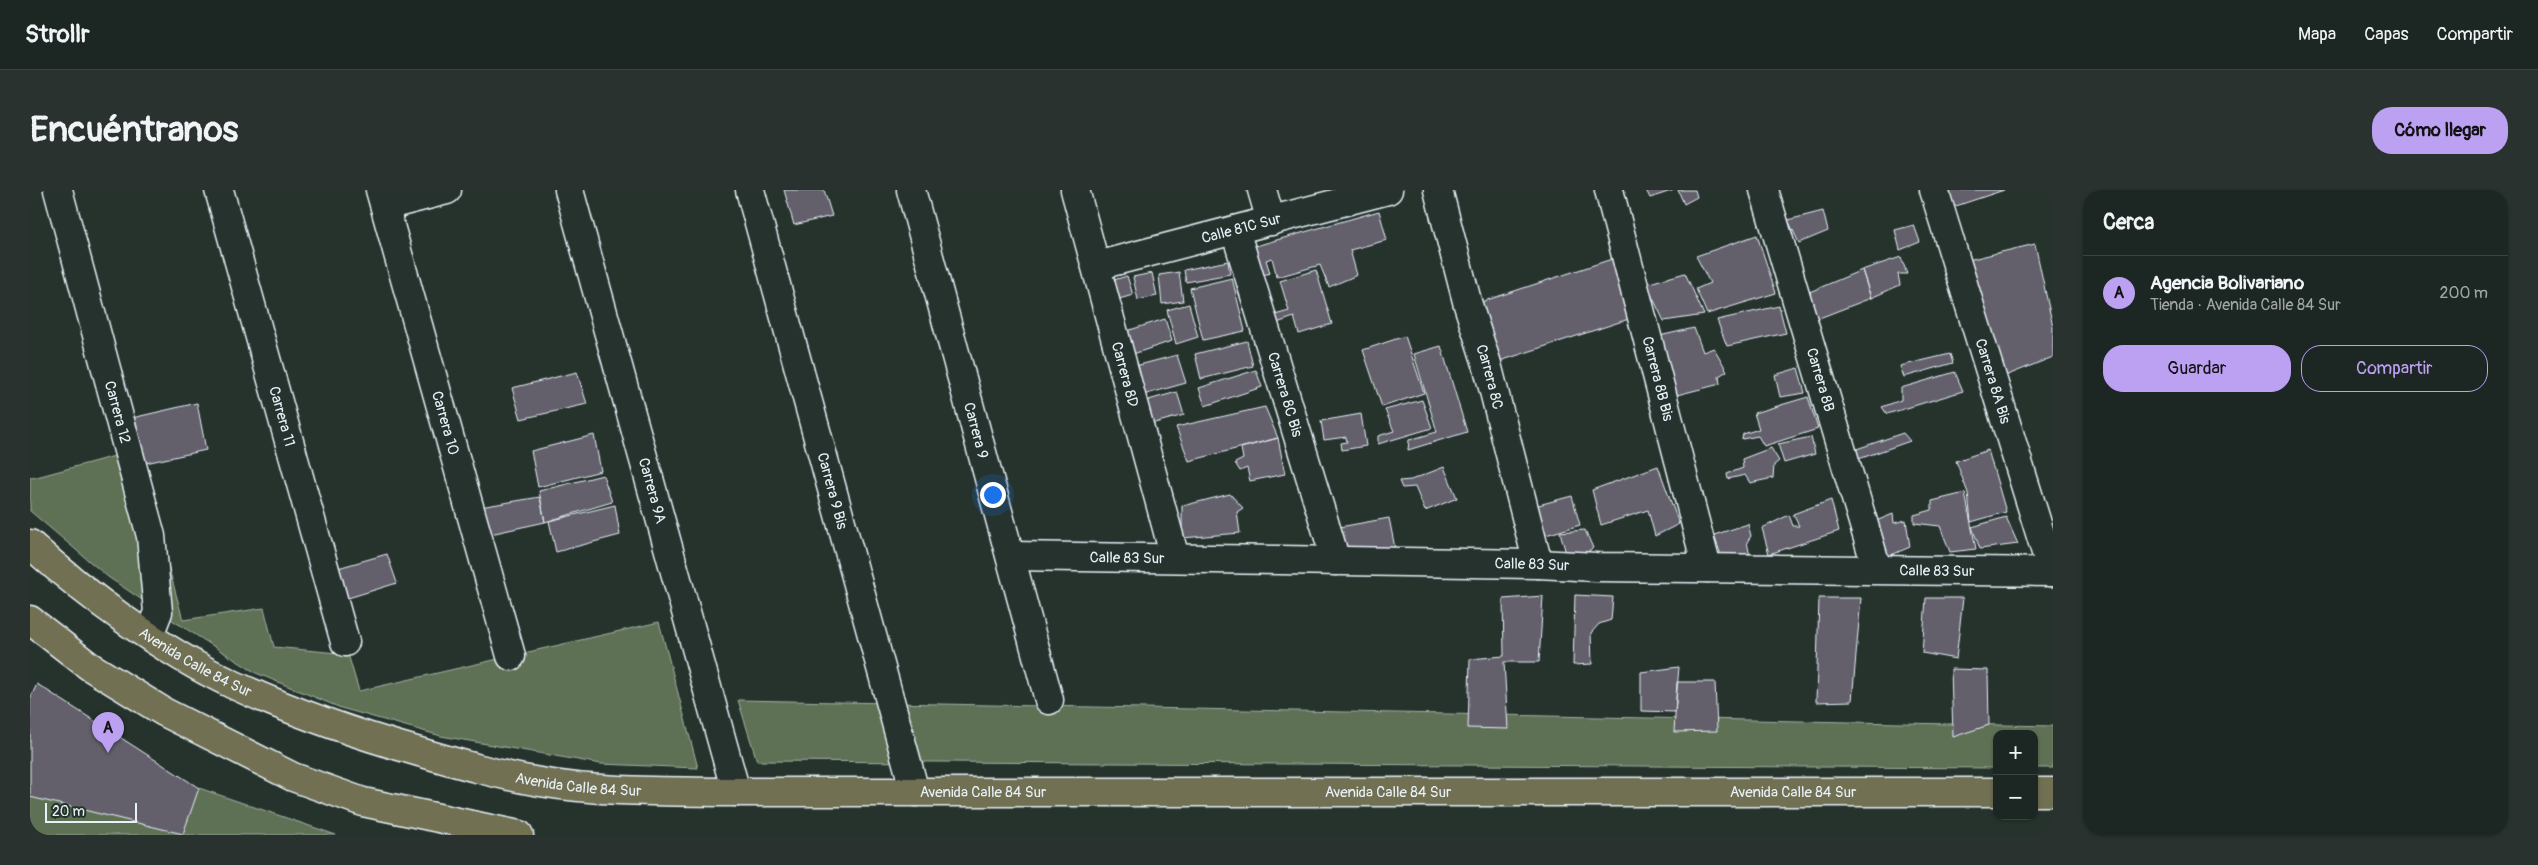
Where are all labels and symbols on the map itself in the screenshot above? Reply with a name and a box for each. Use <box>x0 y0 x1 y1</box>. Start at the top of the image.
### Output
street label: Calle 81C Sur <box>1199 209 1284 248</box>
street label: Carrera 8B Bis <box>1638 334 1678 423</box>
street label: Carrera 8A Bis <box>1971 336 2015 426</box>
street label: Carrera 8D <box>1107 340 1143 409</box>
street label: Carrera 8C <box>1472 342 1508 411</box>
street label: Carrera 8B <box>1802 346 1839 414</box>
street label: Carrera 8C Bis <box>1263 350 1307 439</box>
street label: Carrera 12 <box>100 379 135 445</box>
street label: Carrera 11 <box>265 384 300 449</box>
street label: Carrera 10 <box>427 389 464 457</box>
street label: Carrera 9 <box>959 400 993 461</box>
street label: Carrera 9 Bis <box>813 450 852 532</box>
street label: Carrera 9A <box>634 456 671 526</box>
your location <box>980 482 1006 508</box>
street label: Calle 83 Sur <box>1089 548 1165 568</box>
street label: Calle 83 Sur <box>1494 554 1570 575</box>
street label: Calle 83 Sur <box>1899 561 1975 581</box>
street label: Avenida Calle 84 Sur <box>135 623 255 702</box>
pin: A <box>92 712 124 753</box>
street label: Avenida Calle 84 Sur <box>514 768 642 800</box>
street label: Avenida Calle 84 Sur <box>920 783 1047 802</box>
street label: Avenida Calle 84 Sur <box>1325 783 1452 802</box>
street label: Avenida Calle 84 Sur <box>1730 783 1857 802</box>
scale bar <box>45 800 138 823</box>

